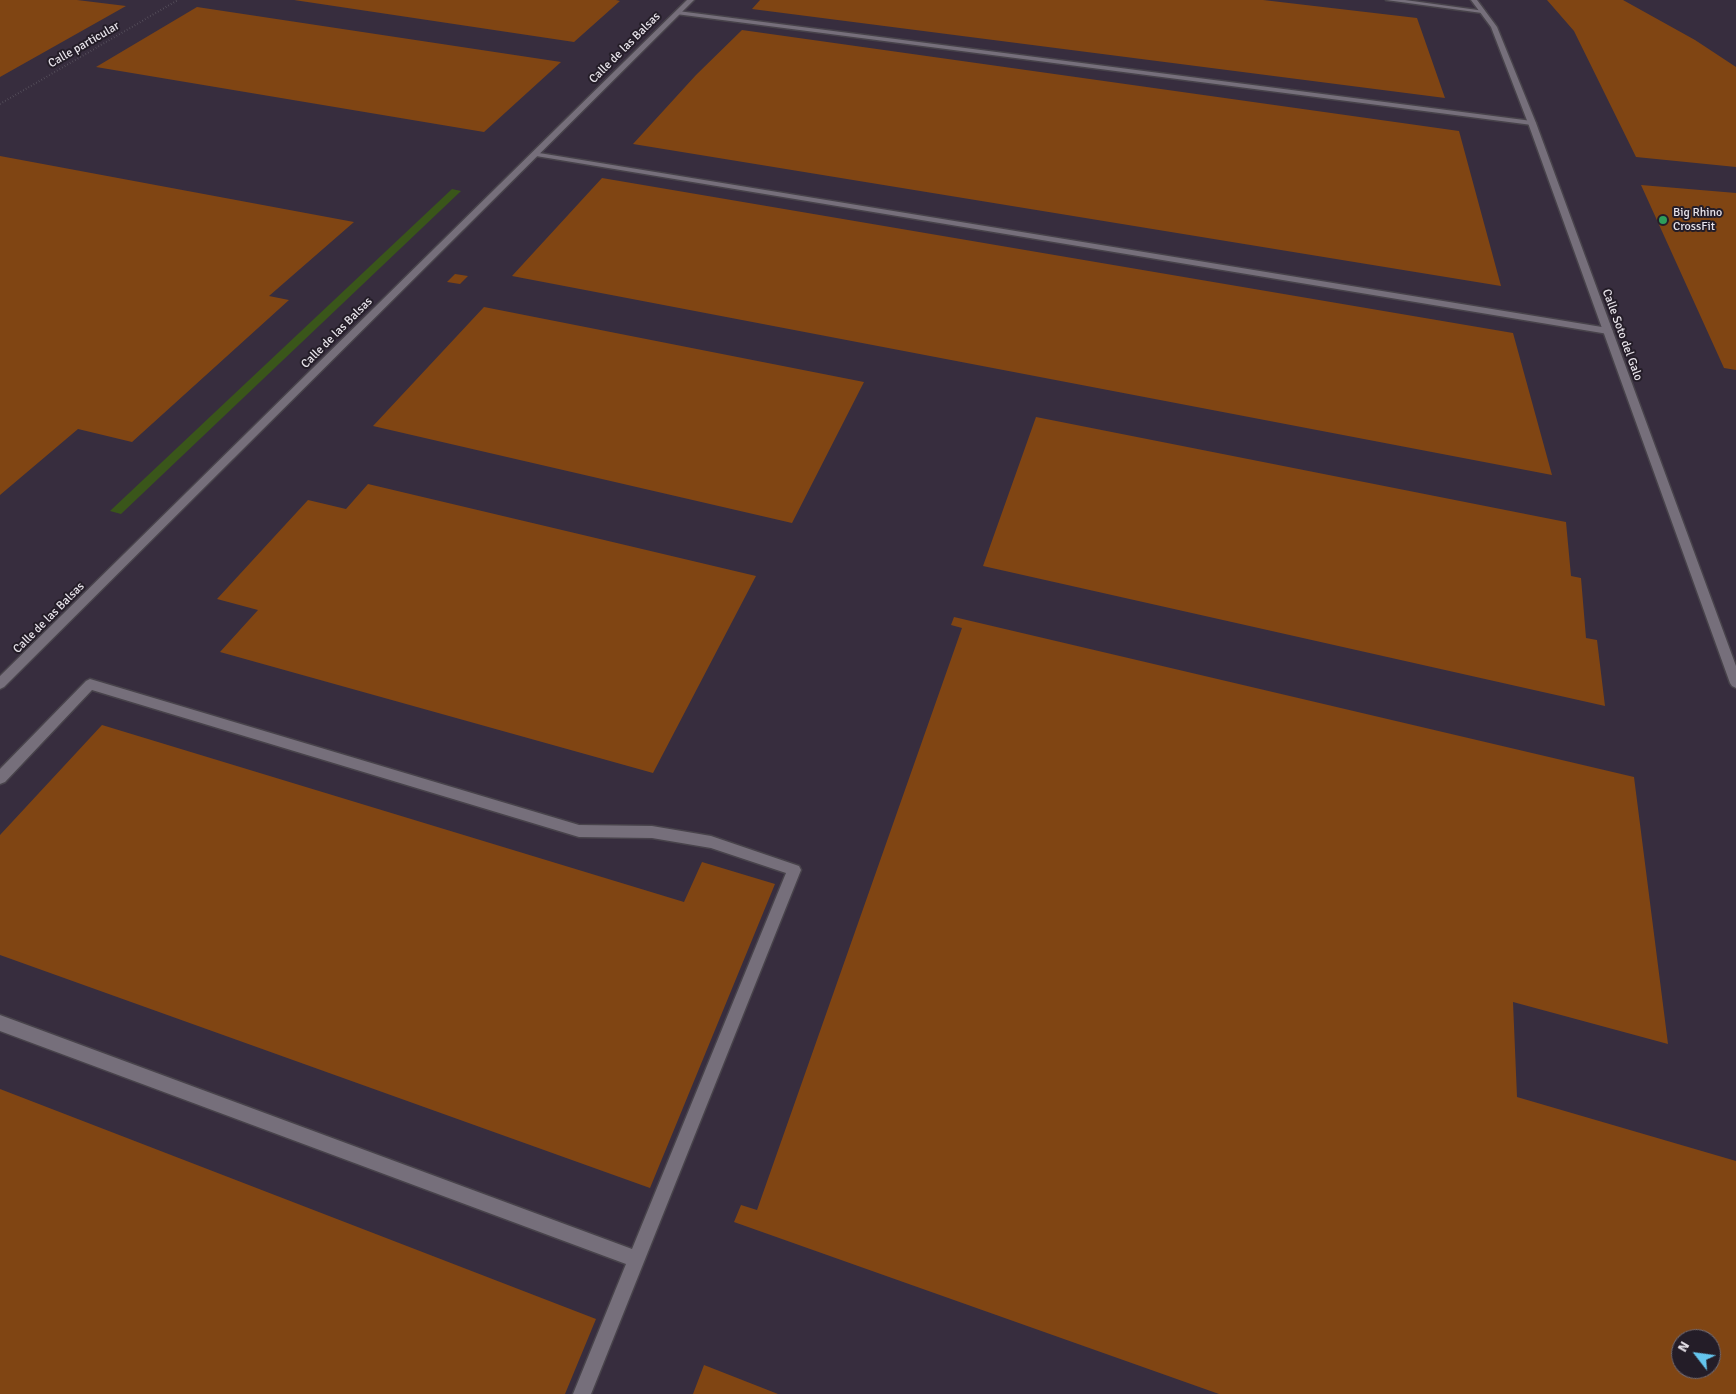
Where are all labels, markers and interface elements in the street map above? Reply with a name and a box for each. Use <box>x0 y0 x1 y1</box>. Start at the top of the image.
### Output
street label: Calle de las Balsas <box>586 9 664 87</box>
street label: Calle particular <box>46 19 122 71</box>
place label: Big Rhino CrossFit <box>1673 206 1722 234</box>
marker: Big Rhino CrossFit <box>1657 214 1669 226</box>
street label: Calle Soto del Galo <box>1599 287 1645 383</box>
street label: Calle de las Balsas <box>298 294 376 372</box>
street label: Calle de las Balsas <box>10 579 88 657</box>
north arrow <box>1671 1329 1721 1379</box>
text: N <box>1674 1338 1693 1355</box>

